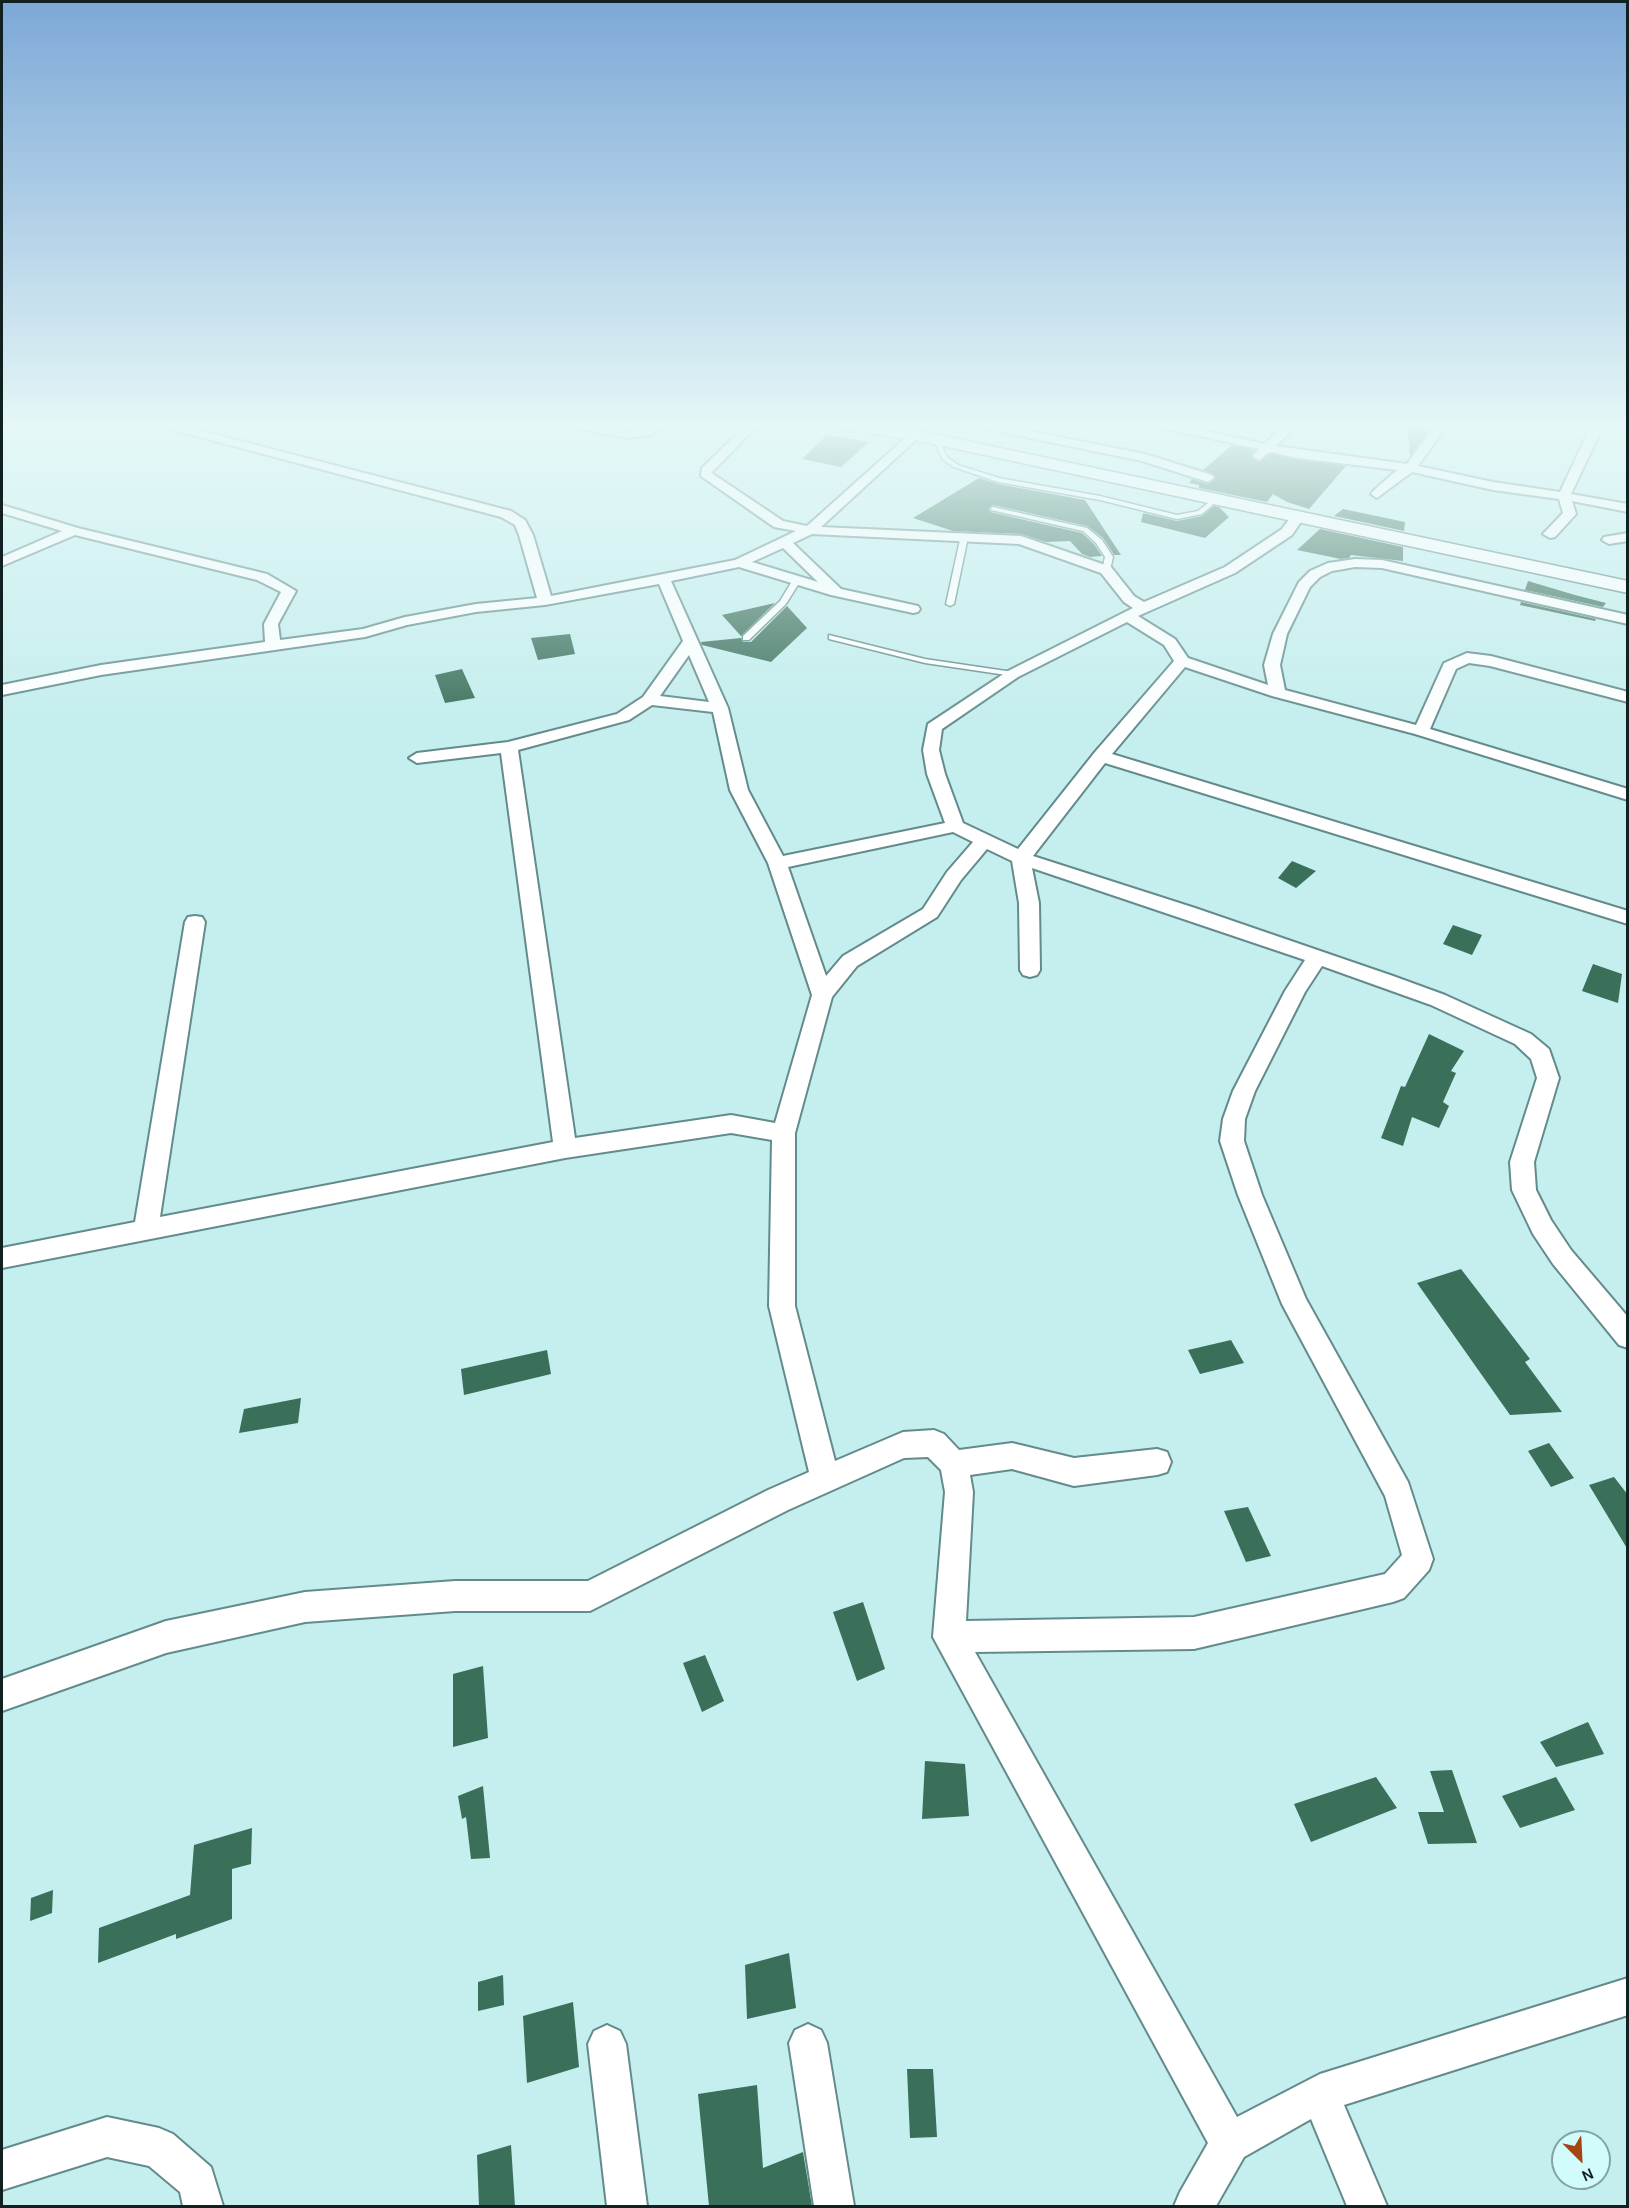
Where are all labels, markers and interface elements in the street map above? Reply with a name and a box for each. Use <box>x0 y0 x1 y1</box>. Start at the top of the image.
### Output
north arrow <box>1551 2130 1611 2190</box>
text: N <box>1579 2164 1597 2186</box>

